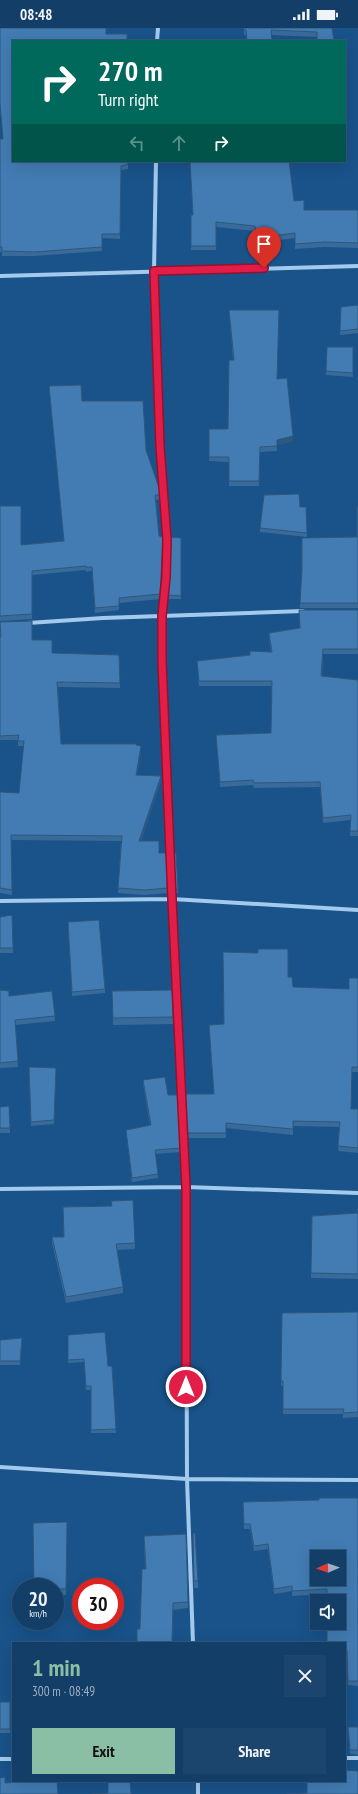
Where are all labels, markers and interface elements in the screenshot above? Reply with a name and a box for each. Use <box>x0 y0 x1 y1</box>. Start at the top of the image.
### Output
text: 08:48 <box>20 5 52 24</box>
text: 270 m <box>98 52 162 89</box>
icon: right <box>32 56 84 108</box>
text: Turn right <box>98 88 158 111</box>
icon: left <box>126 132 148 154</box>
icon: ahead <box>168 132 190 154</box>
icon: right <box>210 132 232 154</box>
pin <box>247 227 281 268</box>
icon: arrive <box>253 233 275 255</box>
position arrow <box>165 1366 207 1408</box>
north arrow <box>310 1550 346 1586</box>
map controls <box>310 1550 346 1630</box>
speed limit sign: 30 <box>72 1578 124 1630</box>
text: 20 <box>28 1586 48 1612</box>
button: sound <box>310 1594 346 1630</box>
text: km/h <box>29 1607 47 1620</box>
text: 1 min <box>32 1652 80 1683</box>
button: close <box>284 1655 326 1697</box>
text: 300 m · 08:49 <box>32 1683 95 1700</box>
button: Exit <box>32 1728 175 1774</box>
button: Share <box>183 1728 326 1774</box>

